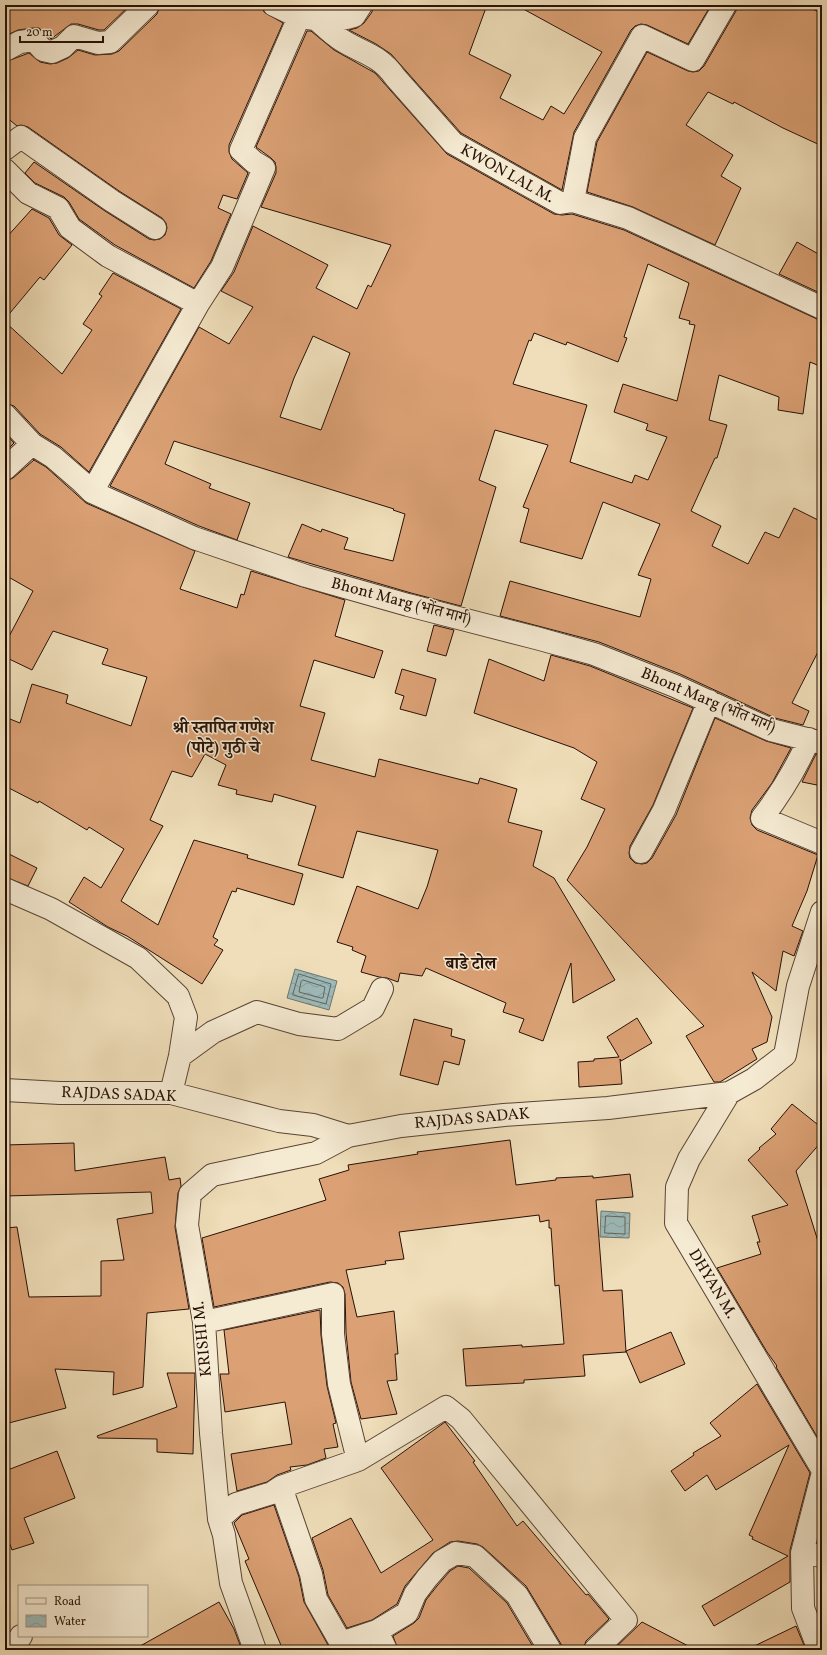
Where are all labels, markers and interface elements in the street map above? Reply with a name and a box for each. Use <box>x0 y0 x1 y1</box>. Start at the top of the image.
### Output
scale bar <box>20 18 103 44</box>
text: 20 m <box>26 25 53 41</box>
street label: KWON LAL M. <box>456 139 558 209</box>
street label: Bhont Marg (भाेंत मार्ग) <box>329 573 474 631</box>
street label: Bhont Marg (भाेंत मार्ग) <box>637 663 779 739</box>
district label: श्री स्तापित गणेश (पोटे) गुठी चे <box>172 717 275 760</box>
district label: बाडे टोल <box>444 953 498 976</box>
street label: RAJDAS SADAK <box>61 1082 177 1108</box>
street label: RAJDAS SADAK <box>413 1103 531 1135</box>
street label: DHYAN M. <box>683 1245 741 1323</box>
street label: KRISHI M. <box>188 1300 218 1378</box>
legend <box>18 1585 148 1637</box>
text: Road <box>54 1594 81 1610</box>
text: Water <box>54 1614 86 1630</box>

